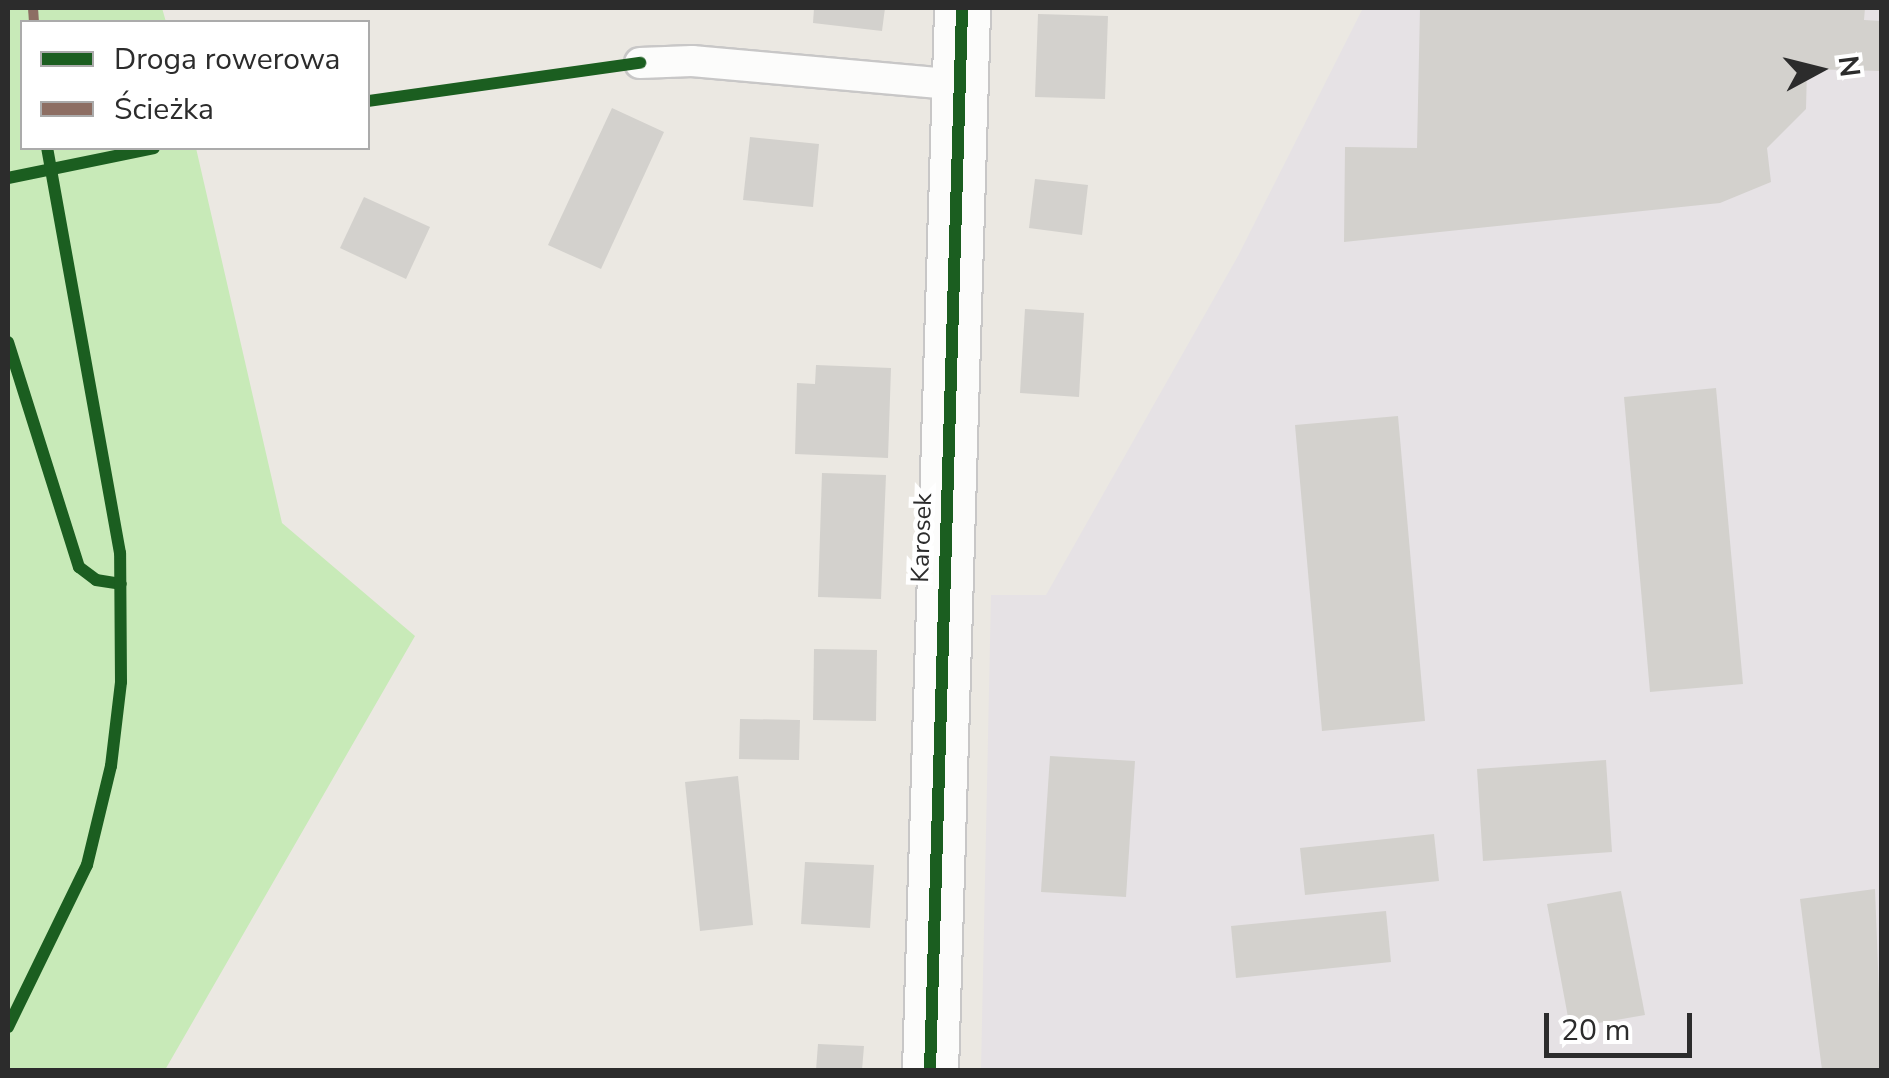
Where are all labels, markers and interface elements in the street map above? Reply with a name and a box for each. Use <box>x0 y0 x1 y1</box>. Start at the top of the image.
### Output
legend <box>20 20 370 150</box>
north arrow <box>1769 20 1869 120</box>
text: Droga rowerowa <box>114 39 341 80</box>
text: N <box>1829 54 1869 79</box>
text: Ścieżka <box>114 89 214 130</box>
street label: Karosek <box>905 493 939 583</box>
scale bar <box>1549 993 1696 1055</box>
text: 20 m <box>1561 1010 1630 1051</box>

